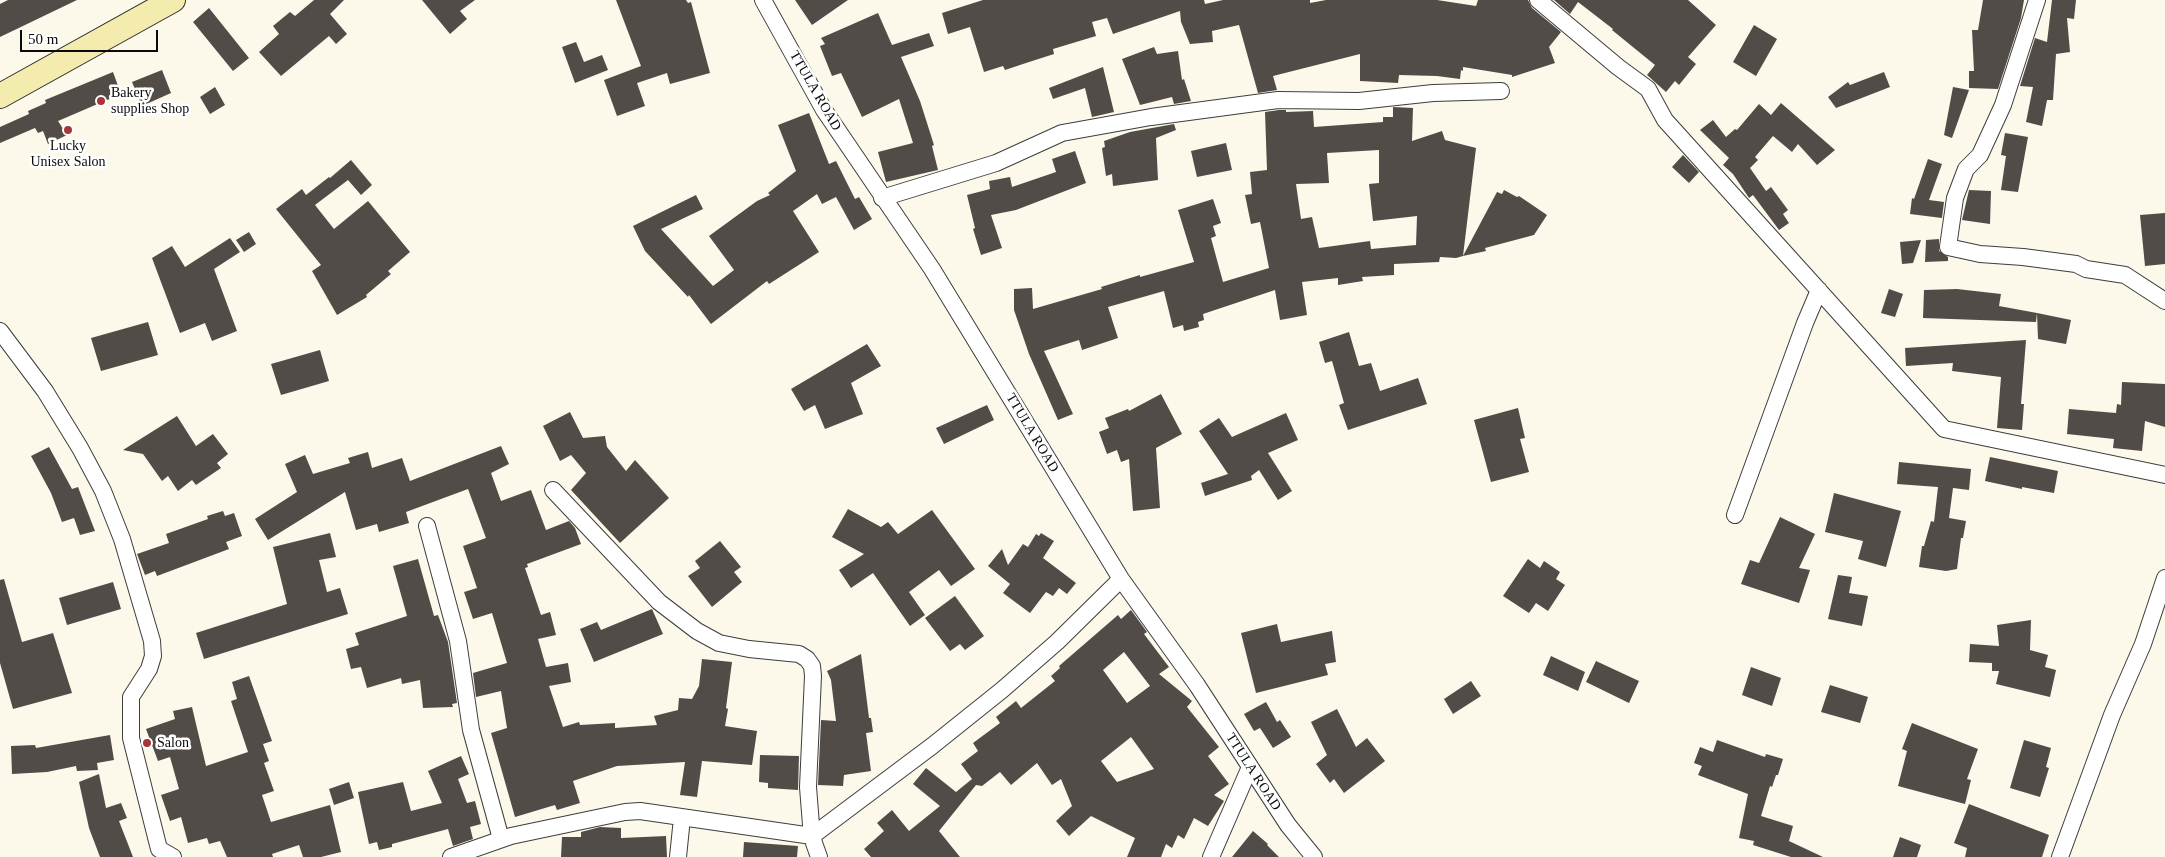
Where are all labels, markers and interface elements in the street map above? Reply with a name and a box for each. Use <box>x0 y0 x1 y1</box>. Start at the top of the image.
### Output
scale bar <box>22 20 160 52</box>
text: 50 m <box>28 31 58 47</box>
street label: TTULA ROAD <box>785 48 845 134</box>
place label: Bakery supplies Shop <box>111 85 189 118</box>
marker: Bakery supplies Shop <box>95 95 107 107</box>
marker: Lucky Unisex Salon <box>62 124 74 136</box>
place label: Lucky Unisex Salon <box>30 138 106 170</box>
street label: TTULA ROAD <box>1002 391 1062 475</box>
street label: TTULA ROAD <box>1222 730 1284 814</box>
place label: Salon <box>157 735 189 751</box>
marker: Salon <box>141 737 153 749</box>

